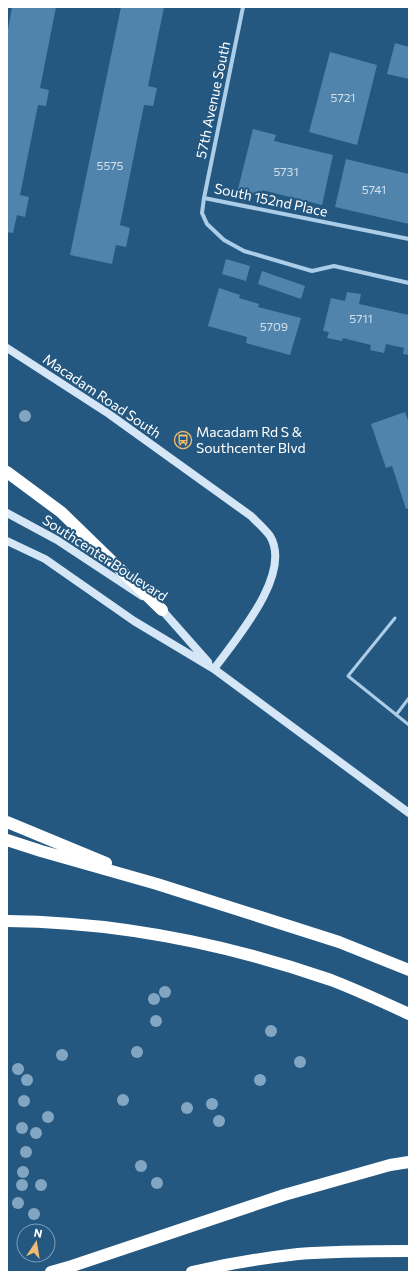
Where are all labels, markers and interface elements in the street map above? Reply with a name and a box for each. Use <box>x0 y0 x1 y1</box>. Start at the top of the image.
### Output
street label: 57th Avenue South <box>192 40 233 160</box>
house number: 5721 <box>330 90 356 104</box>
house number: 5575 <box>97 158 124 172</box>
house number: 5731 <box>273 164 299 178</box>
street label: South 152nd Place <box>213 179 329 220</box>
house number: 5741 <box>362 182 386 196</box>
house number: 5711 <box>349 311 373 325</box>
house number: 5709 <box>260 319 288 333</box>
street label: Macadam Road South <box>40 350 165 441</box>
place label: Macadam Rd S & Southcenter Blvd <box>196 423 305 456</box>
bus stop icon: Macadam Rd S & Southcenter Blvd <box>173 430 193 450</box>
street label: Southcenter Boulevard <box>40 511 171 604</box>
north arrow <box>16 1223 56 1263</box>
text: N <box>33 1226 44 1240</box>

